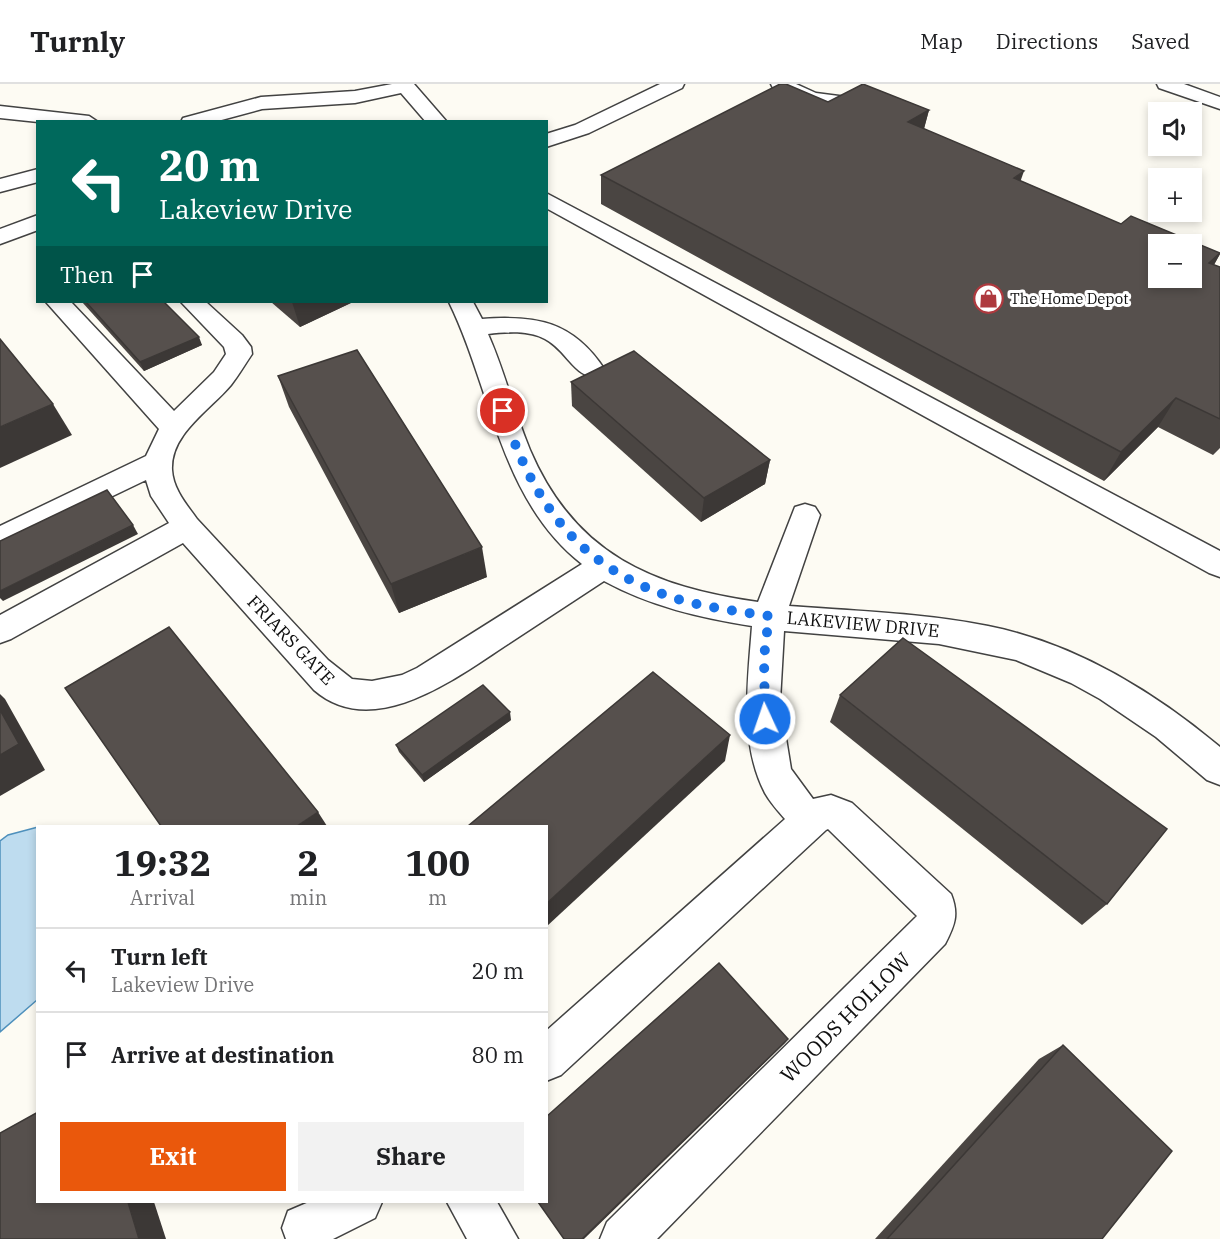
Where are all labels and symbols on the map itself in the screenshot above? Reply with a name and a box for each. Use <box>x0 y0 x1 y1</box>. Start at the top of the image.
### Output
shop icon: The Home Depot <box>973 282 1005 314</box>
place label: The Home Depot <box>1010 289 1128 308</box>
pin <box>477 385 528 436</box>
street label: FRIARS GATE <box>242 590 340 690</box>
street label: LAKEVIEW DRIVE <box>786 606 940 642</box>
position arrow <box>733 687 797 751</box>
street label: WOODS HOLLOW <box>774 946 916 1088</box>

